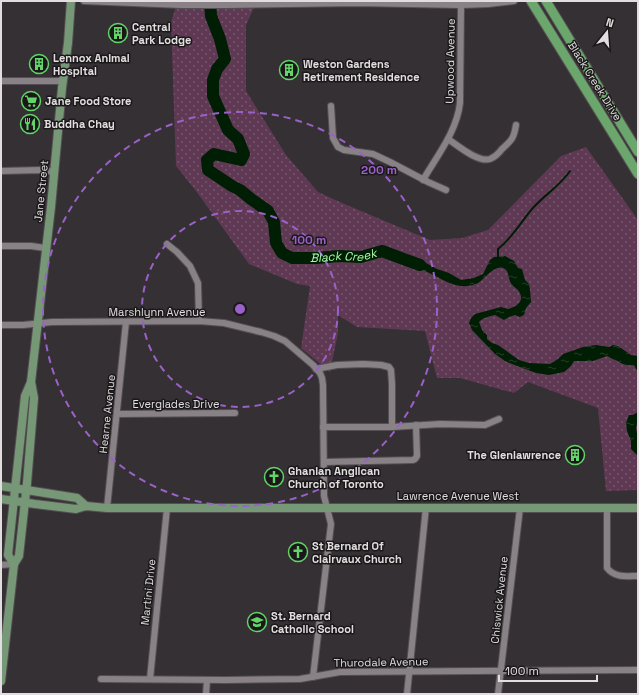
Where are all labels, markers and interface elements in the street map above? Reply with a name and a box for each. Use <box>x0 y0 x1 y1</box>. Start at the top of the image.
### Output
north arrow <box>587 12 627 52</box>
text: N <box>604 15 615 30</box>
street label: Upwood Avenue <box>442 18 458 104</box>
place label: Central Park Lodge <box>132 20 191 47</box>
building icon: Central Park Lodge <box>107 22 129 44</box>
street label: Black Creek Drive <box>565 39 625 123</box>
place label: Lennox Animal Hospital <box>53 51 130 78</box>
building icon: Lennox Animal Hospital <box>28 53 50 75</box>
place label: Weston Gardens Retirement Residence <box>303 57 420 84</box>
building icon: Weston Gardens Retirement Residence <box>278 59 300 81</box>
supermarket icon: Jane Food Store <box>20 90 42 112</box>
place label: Jane Food Store <box>45 94 131 108</box>
restaurant icon: Buddha Chay <box>19 113 41 135</box>
place label: Buddha Chay <box>44 117 115 131</box>
street label: Jane Street <box>31 159 51 223</box>
text: 200 m <box>361 162 397 178</box>
text: 100 m <box>292 232 326 248</box>
water label: Black Creek <box>310 245 380 266</box>
centre of rings <box>233 302 247 316</box>
street label: Marshlynn Avenue <box>109 305 205 319</box>
street label: Hearne Avenue <box>96 374 118 454</box>
street label: Everglades Drive <box>133 397 219 411</box>
building icon: The Glenlawrence <box>564 444 586 466</box>
place label: The Glenlawrence <box>467 448 561 462</box>
place label: Ghanian Anglican Church of Toronto <box>288 464 384 491</box>
church icon: Ghanian Anglican Church of Toronto <box>263 466 285 488</box>
street label: Lawrence Avenue West <box>397 489 519 503</box>
place label: St Bernard Of Clairvaux Church <box>312 539 402 566</box>
church icon: St Bernard Of Clairvaux Church <box>287 541 309 563</box>
street label: Chiswick Avenue <box>487 556 511 644</box>
street label: Martini Drive <box>138 558 158 626</box>
place label: St. Bernard Catholic School <box>271 609 354 636</box>
school or university icon: St. Bernard Catholic School <box>246 611 268 633</box>
street label: Thurodale Avenue <box>334 654 428 670</box>
scale bar <box>499 657 597 683</box>
text: 100 m <box>505 663 539 679</box>

